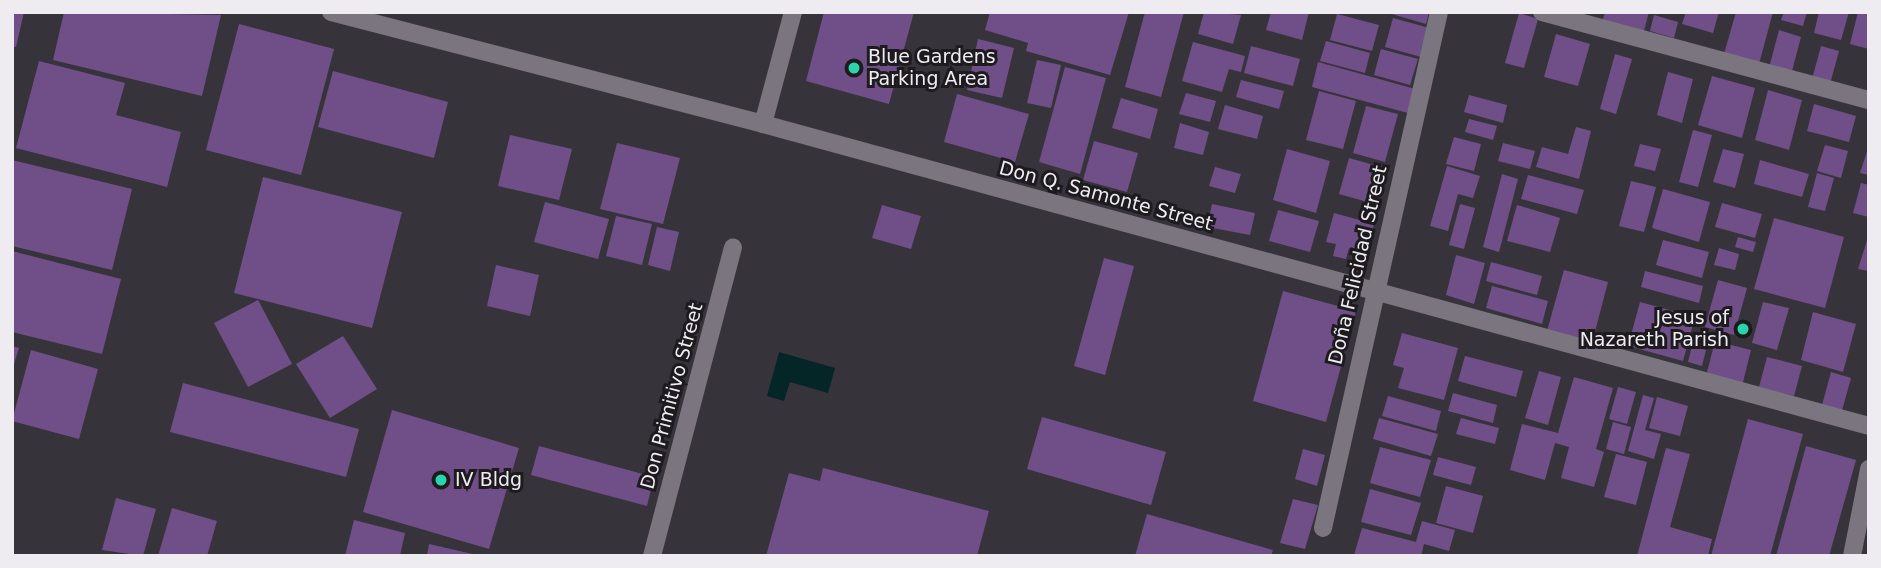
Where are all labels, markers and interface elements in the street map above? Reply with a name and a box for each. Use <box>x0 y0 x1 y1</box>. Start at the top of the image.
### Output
place label: Blue Gardens Parking Area <box>868 46 996 90</box>
marker: Blue Gardens Parking Area <box>846 60 862 76</box>
street label: Don Q. Samonte Street <box>997 156 1215 236</box>
street label: Doña Felicidad Street <box>1324 163 1392 367</box>
street label: Don Primitivo Street <box>636 300 708 492</box>
place label: Jesus of Nazareth Parish <box>1580 307 1729 351</box>
marker: Jesus of Nazareth Parish <box>1735 321 1751 337</box>
place label: IV Bldg <box>455 469 522 491</box>
marker: IV Bldg <box>433 472 449 488</box>

